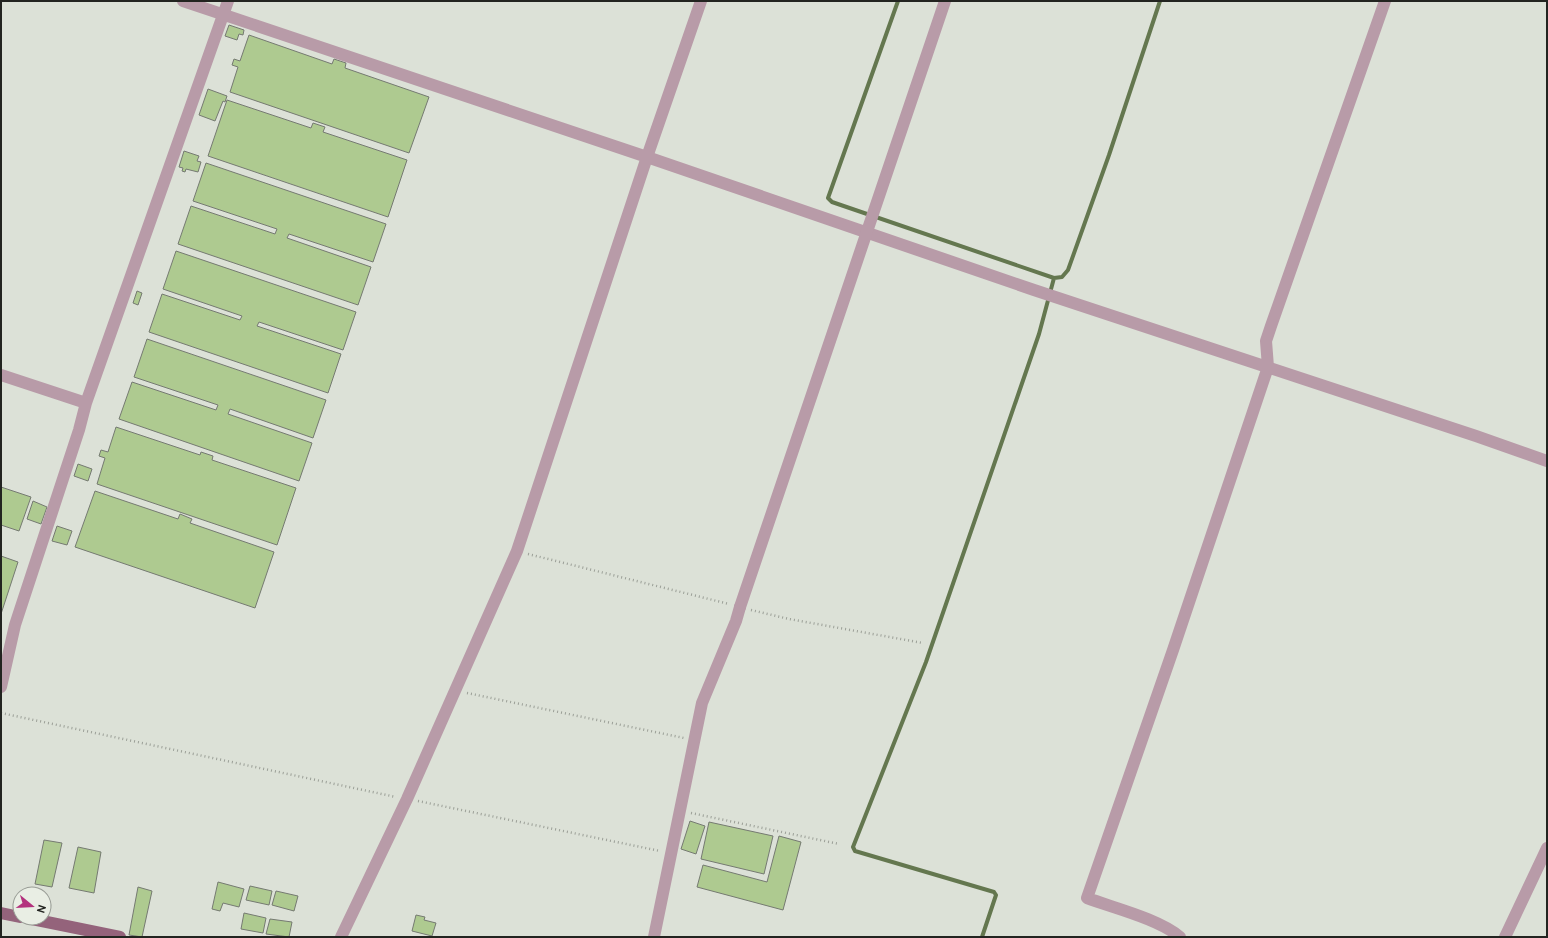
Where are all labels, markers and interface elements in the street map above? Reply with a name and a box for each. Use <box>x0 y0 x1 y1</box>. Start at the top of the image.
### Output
north arrow <box>12 886 52 926</box>
text: N <box>33 903 48 915</box>

